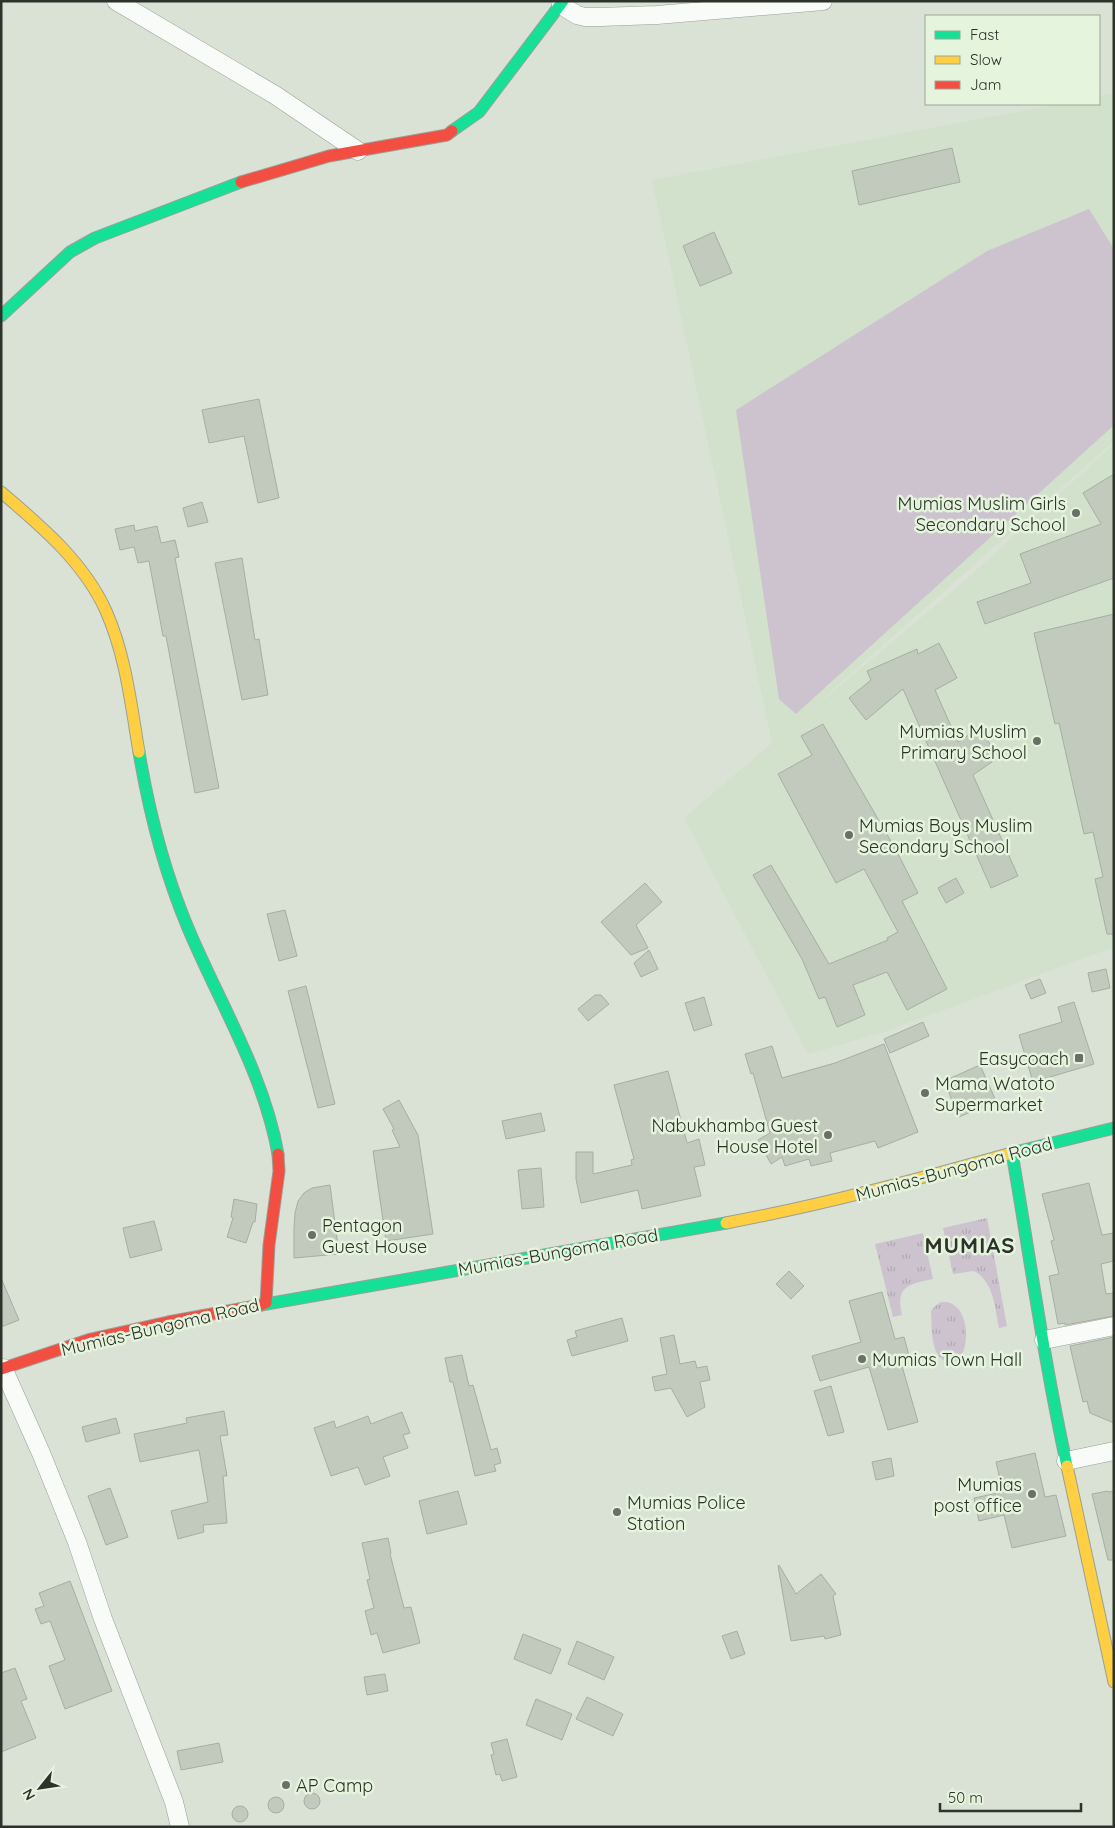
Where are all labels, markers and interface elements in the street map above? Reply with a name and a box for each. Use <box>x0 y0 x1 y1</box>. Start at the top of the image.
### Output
legend <box>925 15 1100 105</box>
text: Fast <box>970 25 999 44</box>
text: Slow <box>970 50 1002 69</box>
text: Jam <box>970 75 1001 94</box>
place label: Mumias Muslim Girls Secondary School <box>898 492 1066 536</box>
marker: Mumias Muslim Girls Secondary School <box>1070 507 1082 519</box>
place label: Mumias Muslim Primary School <box>899 720 1027 764</box>
marker: Mumias Muslim Primary School <box>1031 735 1043 747</box>
place label: Mumias Boys Muslim Secondary School <box>859 814 1033 858</box>
marker: Mumias Boys Muslim Secondary School <box>843 829 855 841</box>
place label: Easycoach <box>979 1047 1069 1070</box>
marker: Easycoach <box>1073 1052 1085 1064</box>
place label: Mama Watoto Supermarket <box>935 1072 1055 1116</box>
marker: Mama Watoto Supermarket <box>919 1087 931 1099</box>
place label: Nabukhamba Guest House Hotel <box>652 1114 818 1158</box>
marker: Nabukhamba Guest House Hotel <box>822 1129 834 1141</box>
street label: Mumias-Bungoma Road <box>853 1132 1055 1206</box>
place label: Pentagon Guest House <box>322 1214 427 1258</box>
street label: Mumias-Bungoma Road <box>456 1223 660 1281</box>
marker: Pentagon Guest House <box>306 1229 318 1241</box>
district label: MUMIAS <box>925 1231 1015 1259</box>
street label: Mumias-Bungoma Road <box>59 1293 261 1361</box>
place label: Mumias Town Hall <box>872 1348 1022 1371</box>
marker: Mumias Town Hall <box>856 1353 868 1365</box>
place label: Mumias post office <box>934 1473 1022 1517</box>
marker: Mumias post office <box>1026 1488 1038 1500</box>
place label: Mumias Police Station <box>627 1491 746 1535</box>
marker: Mumias Police Station <box>611 1506 623 1518</box>
north arrow <box>15 1763 65 1813</box>
place label: AP Camp <box>296 1774 373 1797</box>
marker: AP Camp <box>280 1779 292 1791</box>
scale bar <box>940 1780 1081 1812</box>
text: N <box>18 1786 39 1803</box>
text: 50 m <box>948 1788 983 1807</box>

